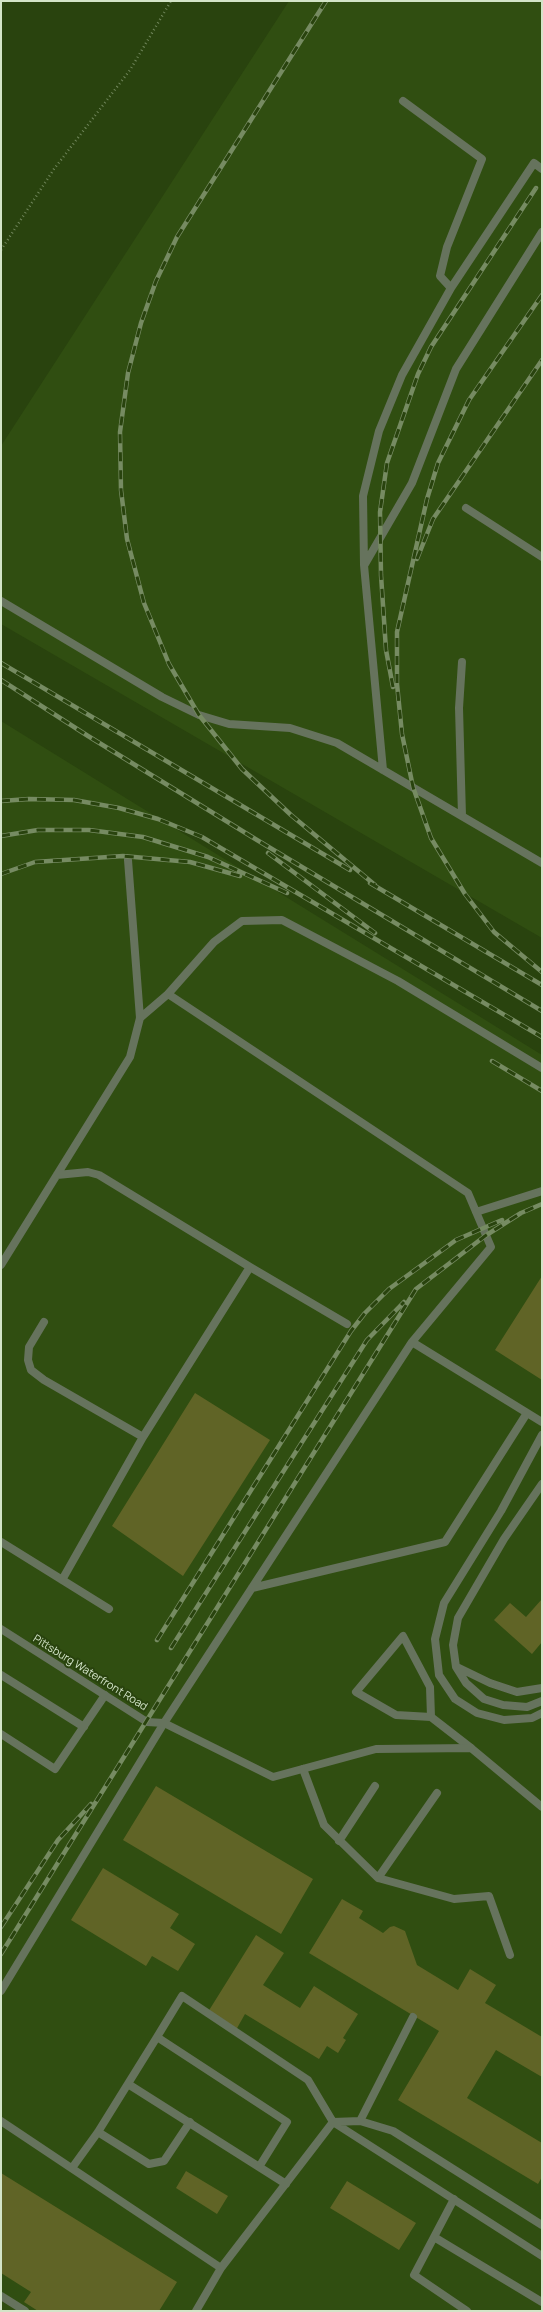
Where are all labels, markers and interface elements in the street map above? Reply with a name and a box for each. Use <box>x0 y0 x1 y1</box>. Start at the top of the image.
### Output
street label: Pittsburg Waterfront Road <box>30 1632 150 1714</box>

